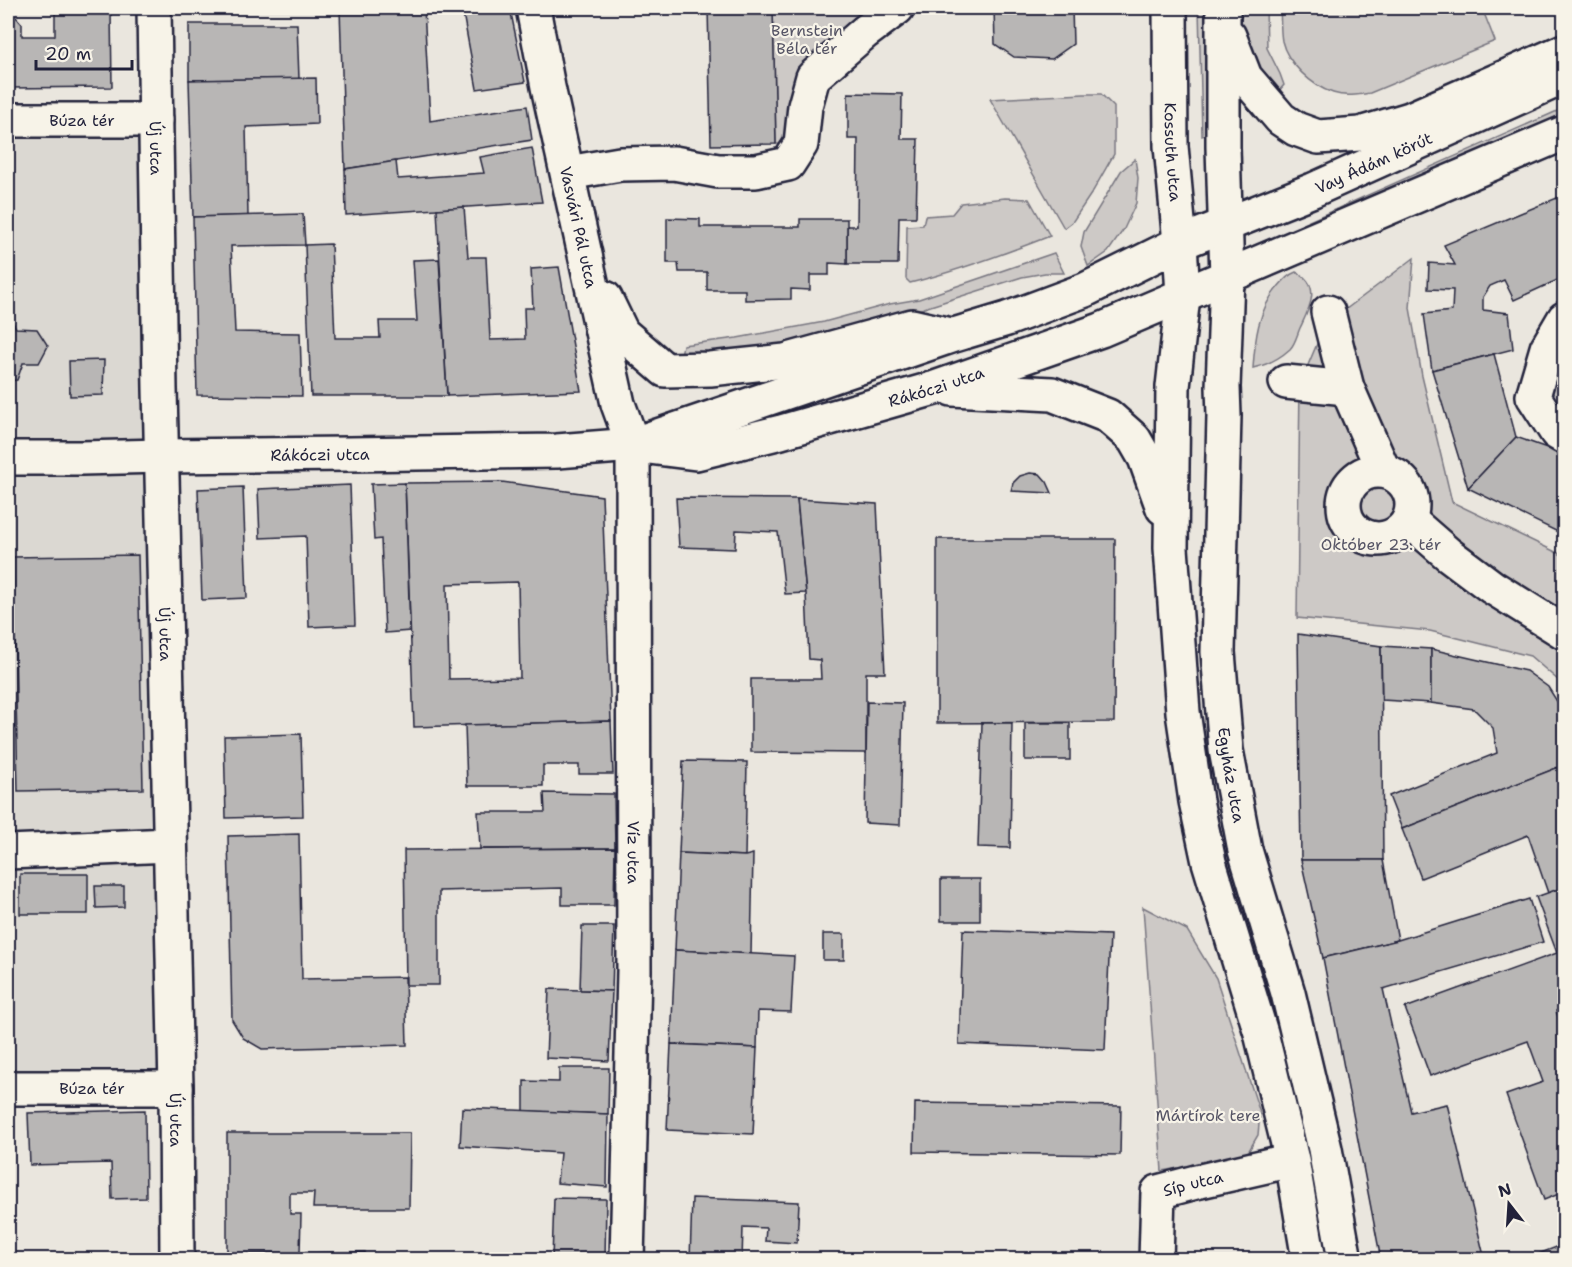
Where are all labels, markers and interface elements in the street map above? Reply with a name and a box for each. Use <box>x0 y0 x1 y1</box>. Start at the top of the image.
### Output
park label: Bernstein Béla tér <box>771 20 843 59</box>
scale bar <box>36 33 132 71</box>
text: 20 m <box>45 42 91 66</box>
street label: Kossuth utca <box>1160 102 1187 202</box>
street label: Búza tér <box>49 110 115 131</box>
street label: Új utca <box>145 121 167 175</box>
street label: Vay Ádám körút <box>1312 127 1436 198</box>
street label: Vasvári Pál utca <box>555 164 603 290</box>
street label: Rákóczi utca <box>886 361 987 411</box>
street label: Rákóczi utca <box>270 443 370 465</box>
park label: Október 23. tér <box>1321 534 1441 555</box>
street label: Új utca <box>154 607 177 661</box>
street label: Egyház utca <box>1214 726 1250 824</box>
street label: Víz utca <box>623 821 644 884</box>
street label: Búza tér <box>59 1078 125 1099</box>
street label: Új utca <box>166 1093 187 1147</box>
park label: Mártírok tere <box>1156 1105 1260 1126</box>
street label: Síp utca <box>1161 1166 1225 1201</box>
north arrow <box>1479 1174 1539 1234</box>
text: N <box>1496 1178 1514 1202</box>

